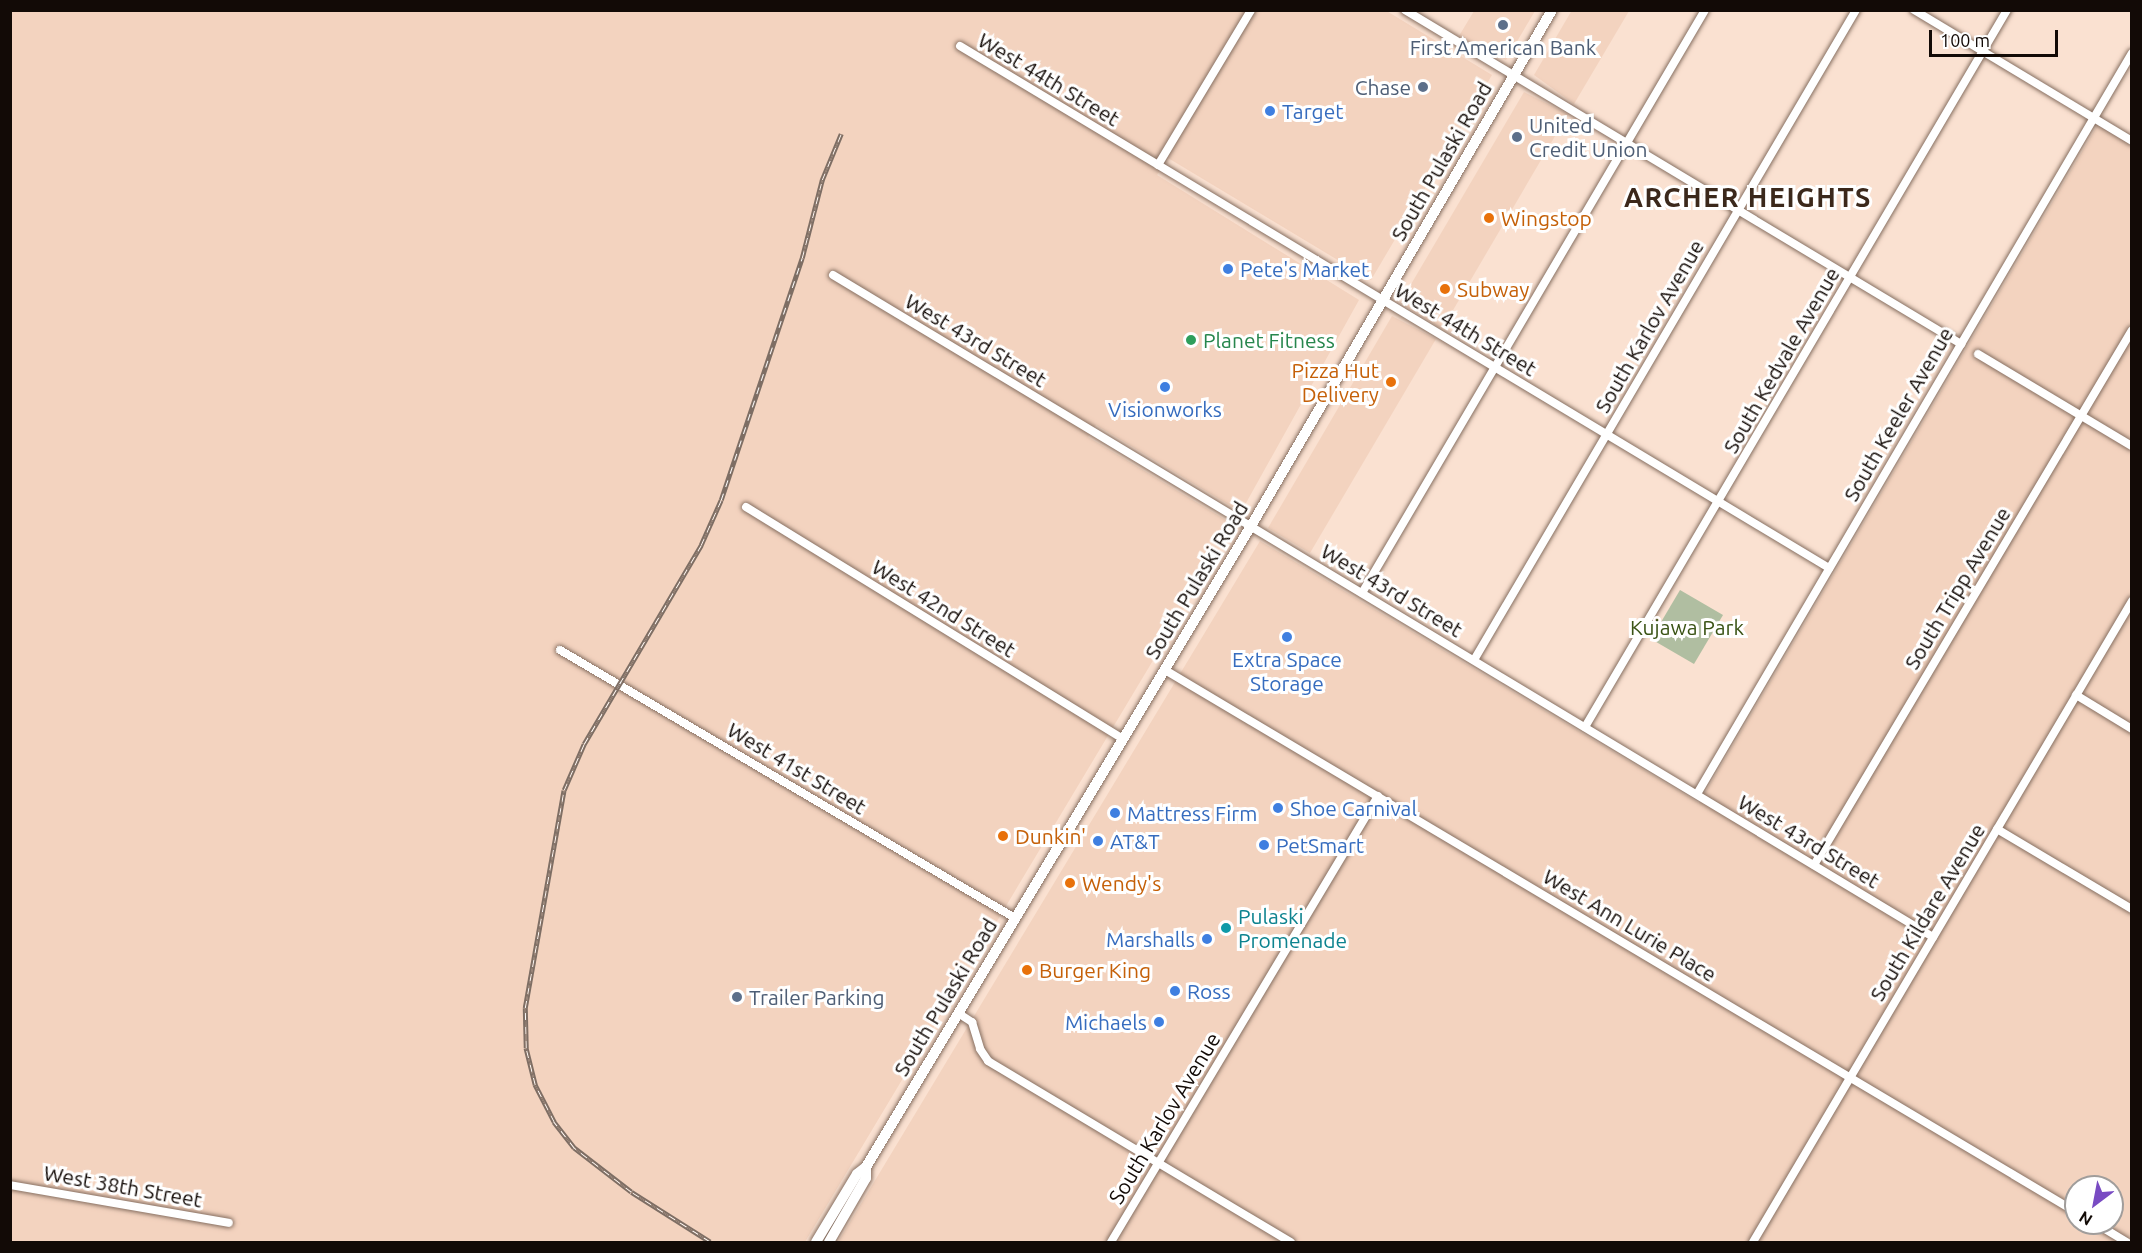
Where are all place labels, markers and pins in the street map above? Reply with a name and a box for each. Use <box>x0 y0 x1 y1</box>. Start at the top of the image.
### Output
marker: First American Bank <box>1496 18 1510 32</box>
place label: First American Bank <box>1410 34 1596 60</box>
place label: Chase <box>1355 74 1411 100</box>
marker: Chase <box>1416 80 1430 94</box>
place label: Target <box>1282 98 1344 124</box>
marker: Target <box>1263 104 1277 118</box>
place label: United Credit Union <box>1529 112 1648 162</box>
marker: United Credit Union <box>1510 130 1524 144</box>
place label: Wingstop <box>1501 205 1592 231</box>
marker: Wingstop <box>1482 211 1496 225</box>
place label: Pete's Market <box>1240 256 1369 282</box>
marker: Pete's Market <box>1221 262 1235 276</box>
place label: Subway <box>1457 276 1529 302</box>
marker: Subway <box>1438 282 1452 296</box>
place label: Planet Fitness <box>1203 327 1335 353</box>
marker: Planet Fitness <box>1184 333 1198 347</box>
place label: Pizza Hut Delivery <box>1292 357 1379 407</box>
marker: Pizza Hut Delivery <box>1384 375 1398 389</box>
marker: Visionworks <box>1158 380 1172 394</box>
place label: Visionworks <box>1108 396 1222 422</box>
marker: Extra Space Storage <box>1280 630 1294 644</box>
place label: Extra Space Storage <box>1232 646 1342 696</box>
place label: Shoe Carnival <box>1290 795 1417 821</box>
place label: Mattress Firm <box>1127 800 1257 826</box>
marker: Shoe Carnival <box>1271 801 1285 815</box>
marker: Mattress Firm <box>1108 806 1122 820</box>
place label: Dunkin' <box>1015 823 1086 849</box>
place label: AT&T <box>1110 828 1160 854</box>
marker: Dunkin' <box>996 829 1010 843</box>
place label: PetSmart <box>1276 832 1364 858</box>
marker: AT&T <box>1091 834 1105 848</box>
marker: PetSmart <box>1257 838 1271 852</box>
place label: Wendy's <box>1082 870 1161 896</box>
marker: Wendy's <box>1063 876 1077 890</box>
place label: Pulaski Promenade <box>1238 903 1347 953</box>
marker: Pulaski Promenade <box>1219 921 1233 935</box>
place label: Marshalls <box>1106 926 1195 952</box>
marker: Marshalls <box>1200 932 1214 946</box>
place label: Burger King <box>1039 957 1151 983</box>
marker: Burger King <box>1020 963 1034 977</box>
place label: Ross <box>1187 978 1231 1004</box>
place label: Trailer Parking <box>749 984 885 1010</box>
marker: Ross <box>1168 984 1182 998</box>
marker: Trailer Parking <box>730 990 744 1004</box>
place label: Michaels <box>1065 1009 1147 1035</box>
marker: Michaels <box>1152 1015 1166 1029</box>

